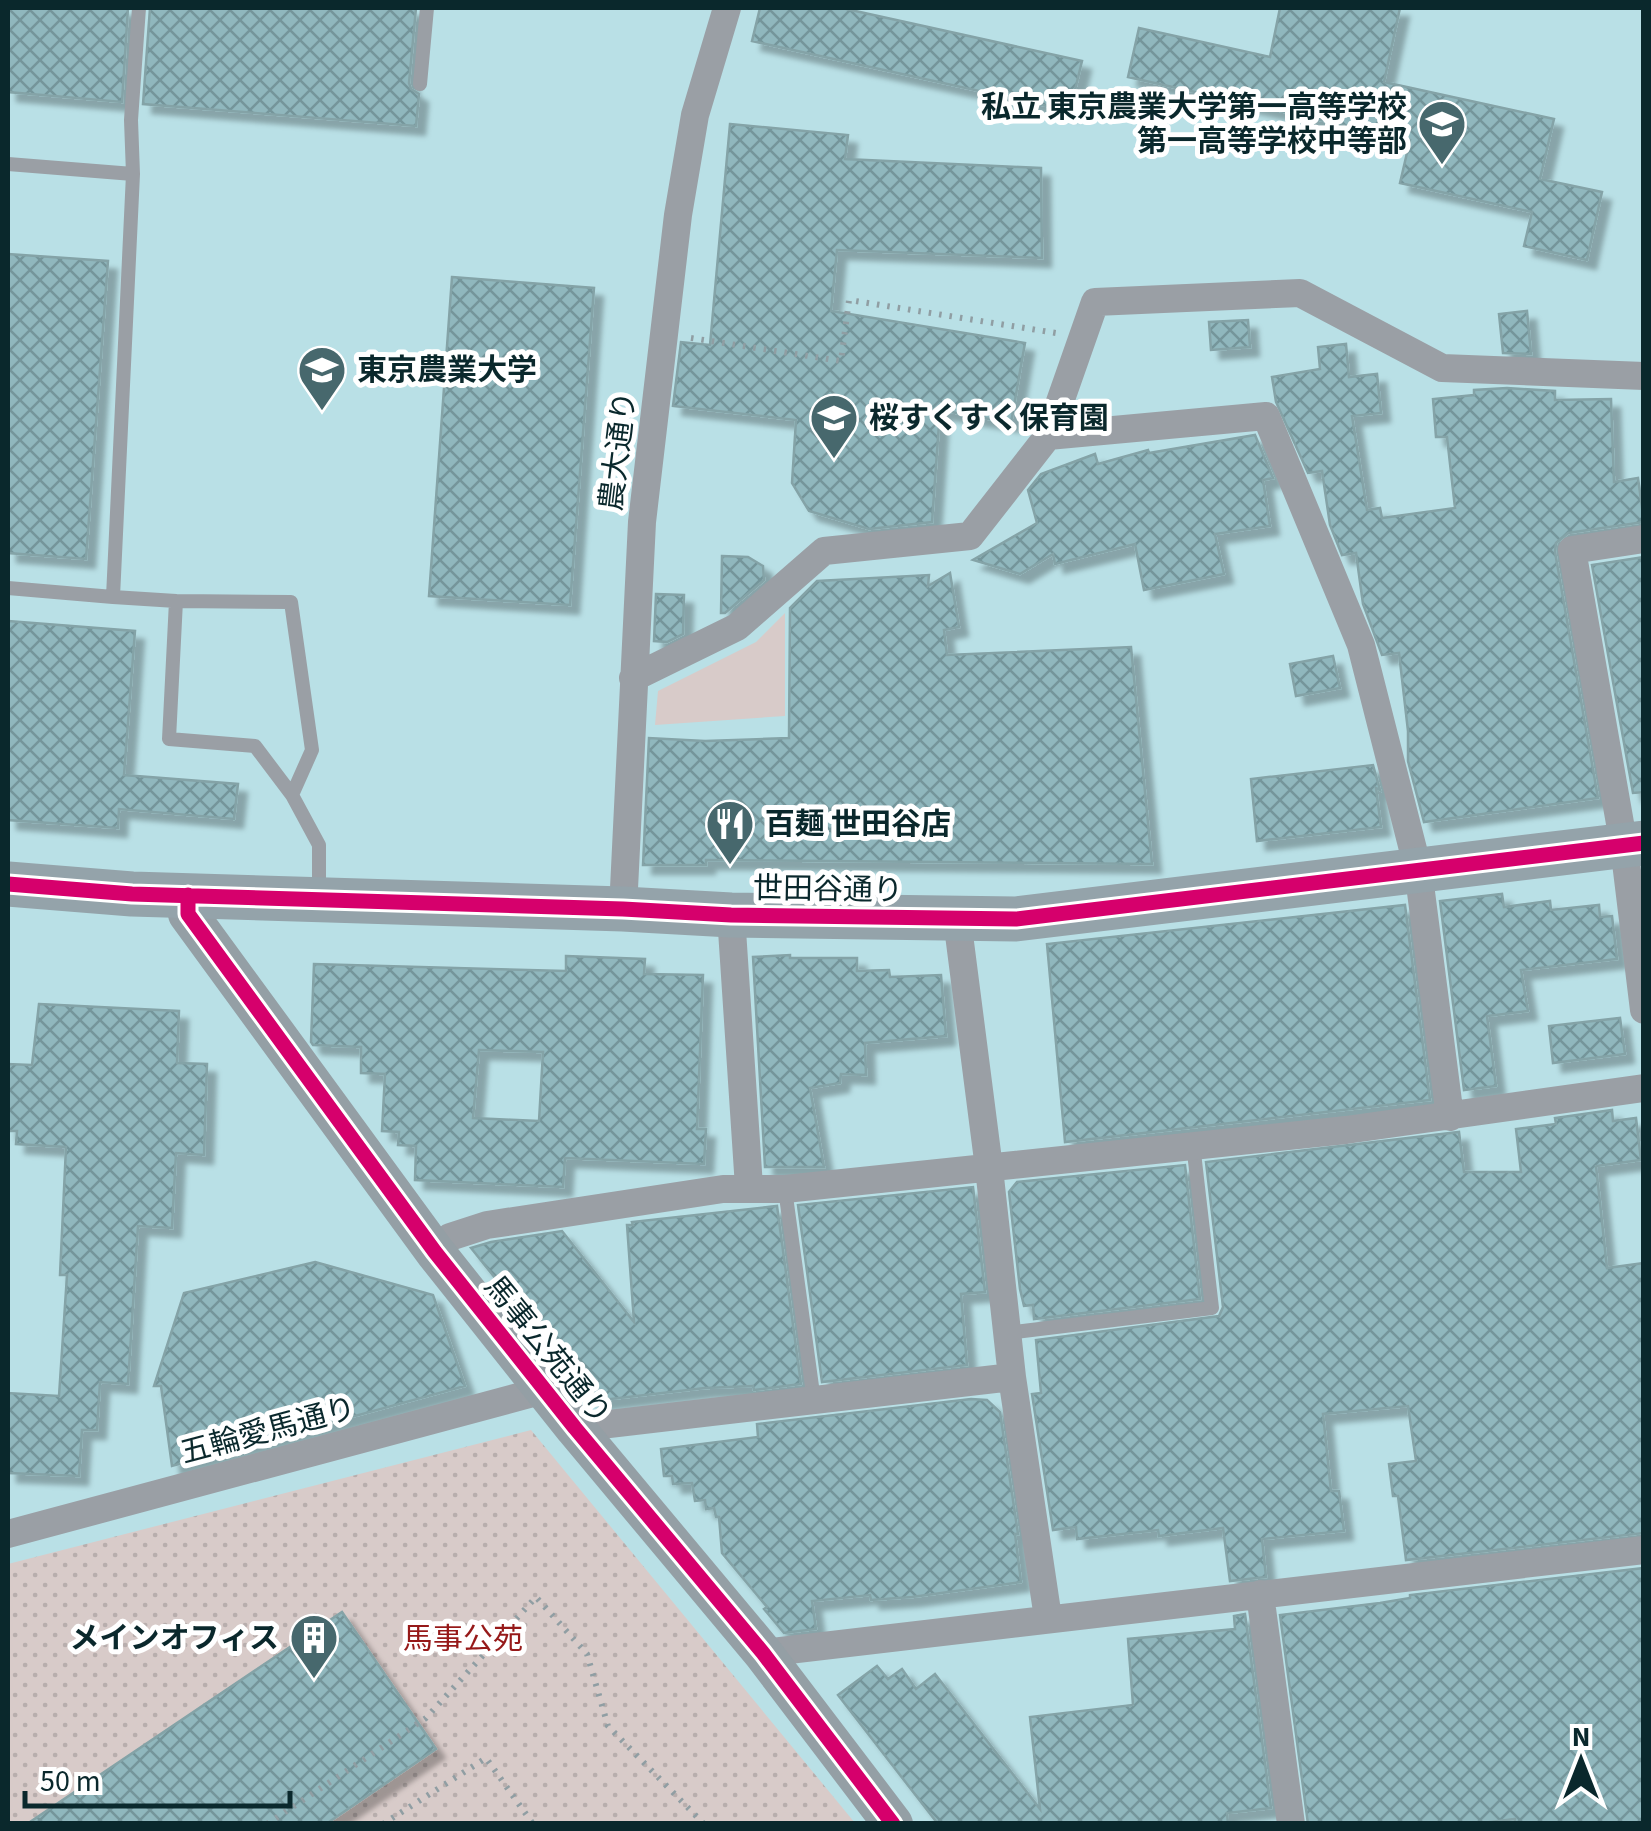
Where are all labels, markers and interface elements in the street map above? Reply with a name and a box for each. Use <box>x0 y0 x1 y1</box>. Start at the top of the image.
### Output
place label: 私立 東京農業大学第一高等学校 第一高等学校中等部 <box>981 86 1407 163</box>
school or university icon: 私立 東京農業大学第一高等学校 第一高等学校中等部 <box>1416 98 1468 166</box>
school or university icon: 東京農業大学 <box>296 344 348 412</box>
place label: 東京農業大学 <box>357 349 537 392</box>
street label: 農大通り <box>590 389 647 513</box>
school or university icon: 桜すくすく保育園 <box>808 392 860 460</box>
place label: 桜すくすく保育園 <box>869 397 1109 440</box>
restaurant icon: 百麺 世田谷店 <box>704 798 756 866</box>
place label: 百麺 世田谷店 <box>765 803 951 846</box>
street label: 世田谷通り <box>753 867 903 912</box>
street label: 馬事公苑通り <box>474 1267 621 1434</box>
street label: 五輪愛馬通り <box>176 1386 361 1475</box>
building icon: メインオフィス <box>288 1612 340 1680</box>
place label: メインオフィス <box>70 1617 279 1660</box>
park label: 馬事公苑 <box>403 1618 523 1661</box>
north arrow <box>1531 1711 1631 1811</box>
text: N <box>1572 1717 1590 1757</box>
scale bar <box>25 1746 290 1808</box>
text: 50 m <box>40 1760 101 1803</box>

